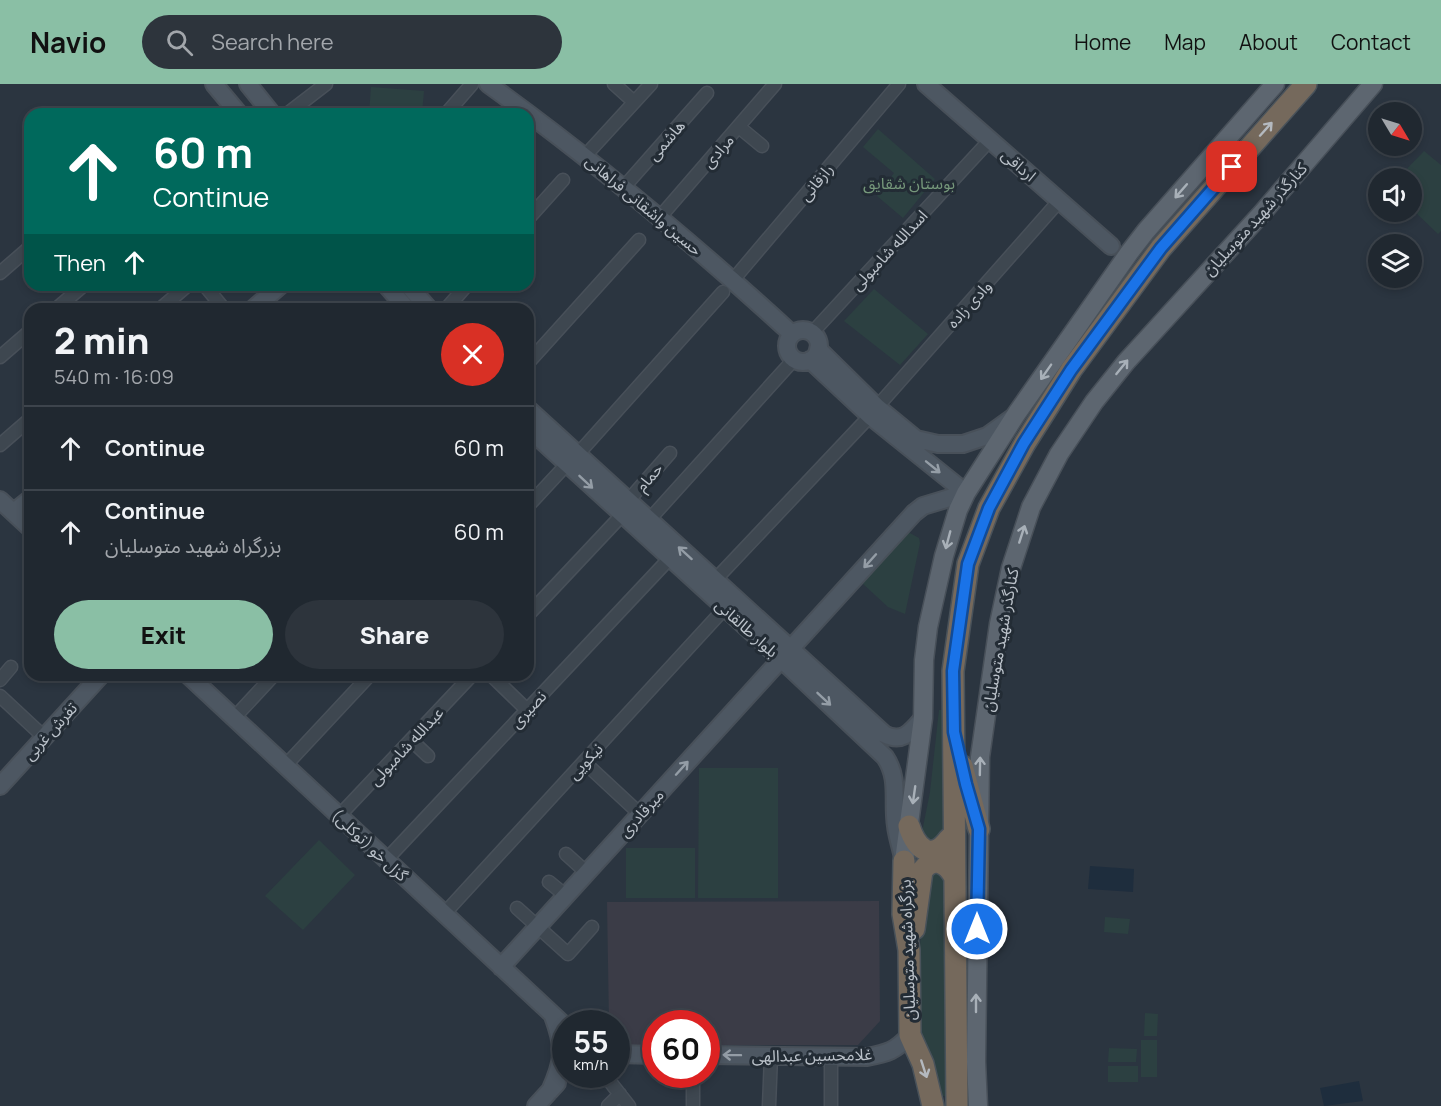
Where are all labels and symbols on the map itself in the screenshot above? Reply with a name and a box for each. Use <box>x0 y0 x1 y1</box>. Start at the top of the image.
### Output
north arrow <box>1368 102 1422 156</box>
street label: هاشمی <box>642 115 690 165</box>
one-way arrow <box>1259 122 1273 137</box>
street label: مرادی <box>697 129 739 173</box>
pin <box>1206 141 1257 192</box>
street label: ارداقی <box>997 144 1041 186</box>
street label: حسین واشقانی فراهانی <box>581 150 707 260</box>
street label: کنارگذر شهید متوسلیان <box>1198 157 1312 280</box>
street label: رازقانی <box>794 159 838 205</box>
park label: بوستان شقایق <box>863 172 955 194</box>
one-way arrow <box>1174 183 1188 198</box>
street label: اسدالله شامبولی <box>846 205 932 295</box>
street label: وادی زاده <box>942 275 996 333</box>
one-way arrow <box>1115 360 1128 376</box>
one-way arrow <box>1040 364 1052 380</box>
street label: حمام <box>631 458 669 497</box>
one-way arrow <box>925 460 941 473</box>
one-way arrow <box>579 475 594 489</box>
one-way arrow <box>1017 525 1028 544</box>
one-way arrow <box>942 530 954 549</box>
one-way arrow <box>678 546 693 560</box>
one-way arrow <box>863 553 877 568</box>
street label: کنارگذر شهید متوسلیان <box>977 566 1024 713</box>
street label: بلوار طالقانی <box>711 594 783 662</box>
street label: نصیری <box>505 685 551 733</box>
one-way arrow <box>817 691 832 706</box>
street label: تفرش غربی <box>18 697 82 765</box>
street label: عبدالله شامبولی <box>364 702 448 790</box>
street label: نیکویی <box>562 738 608 784</box>
one-way arrow <box>975 757 986 777</box>
one-way arrow <box>675 761 689 776</box>
street label: میرقادری <box>614 784 668 842</box>
one-way arrow <box>908 784 919 804</box>
street label: گزل خو (توکلی) <box>327 804 413 886</box>
street label: بزرگراه شهید متوسلیان <box>894 879 920 1021</box>
position arrow <box>945 897 1009 961</box>
one-way arrow <box>970 994 982 1014</box>
speed limit sign: 60 <box>642 1010 720 1088</box>
street label: غلامحسین عبدالهی <box>752 1043 872 1067</box>
one-way arrow <box>723 1049 743 1061</box>
one-way arrow <box>919 1059 930 1078</box>

